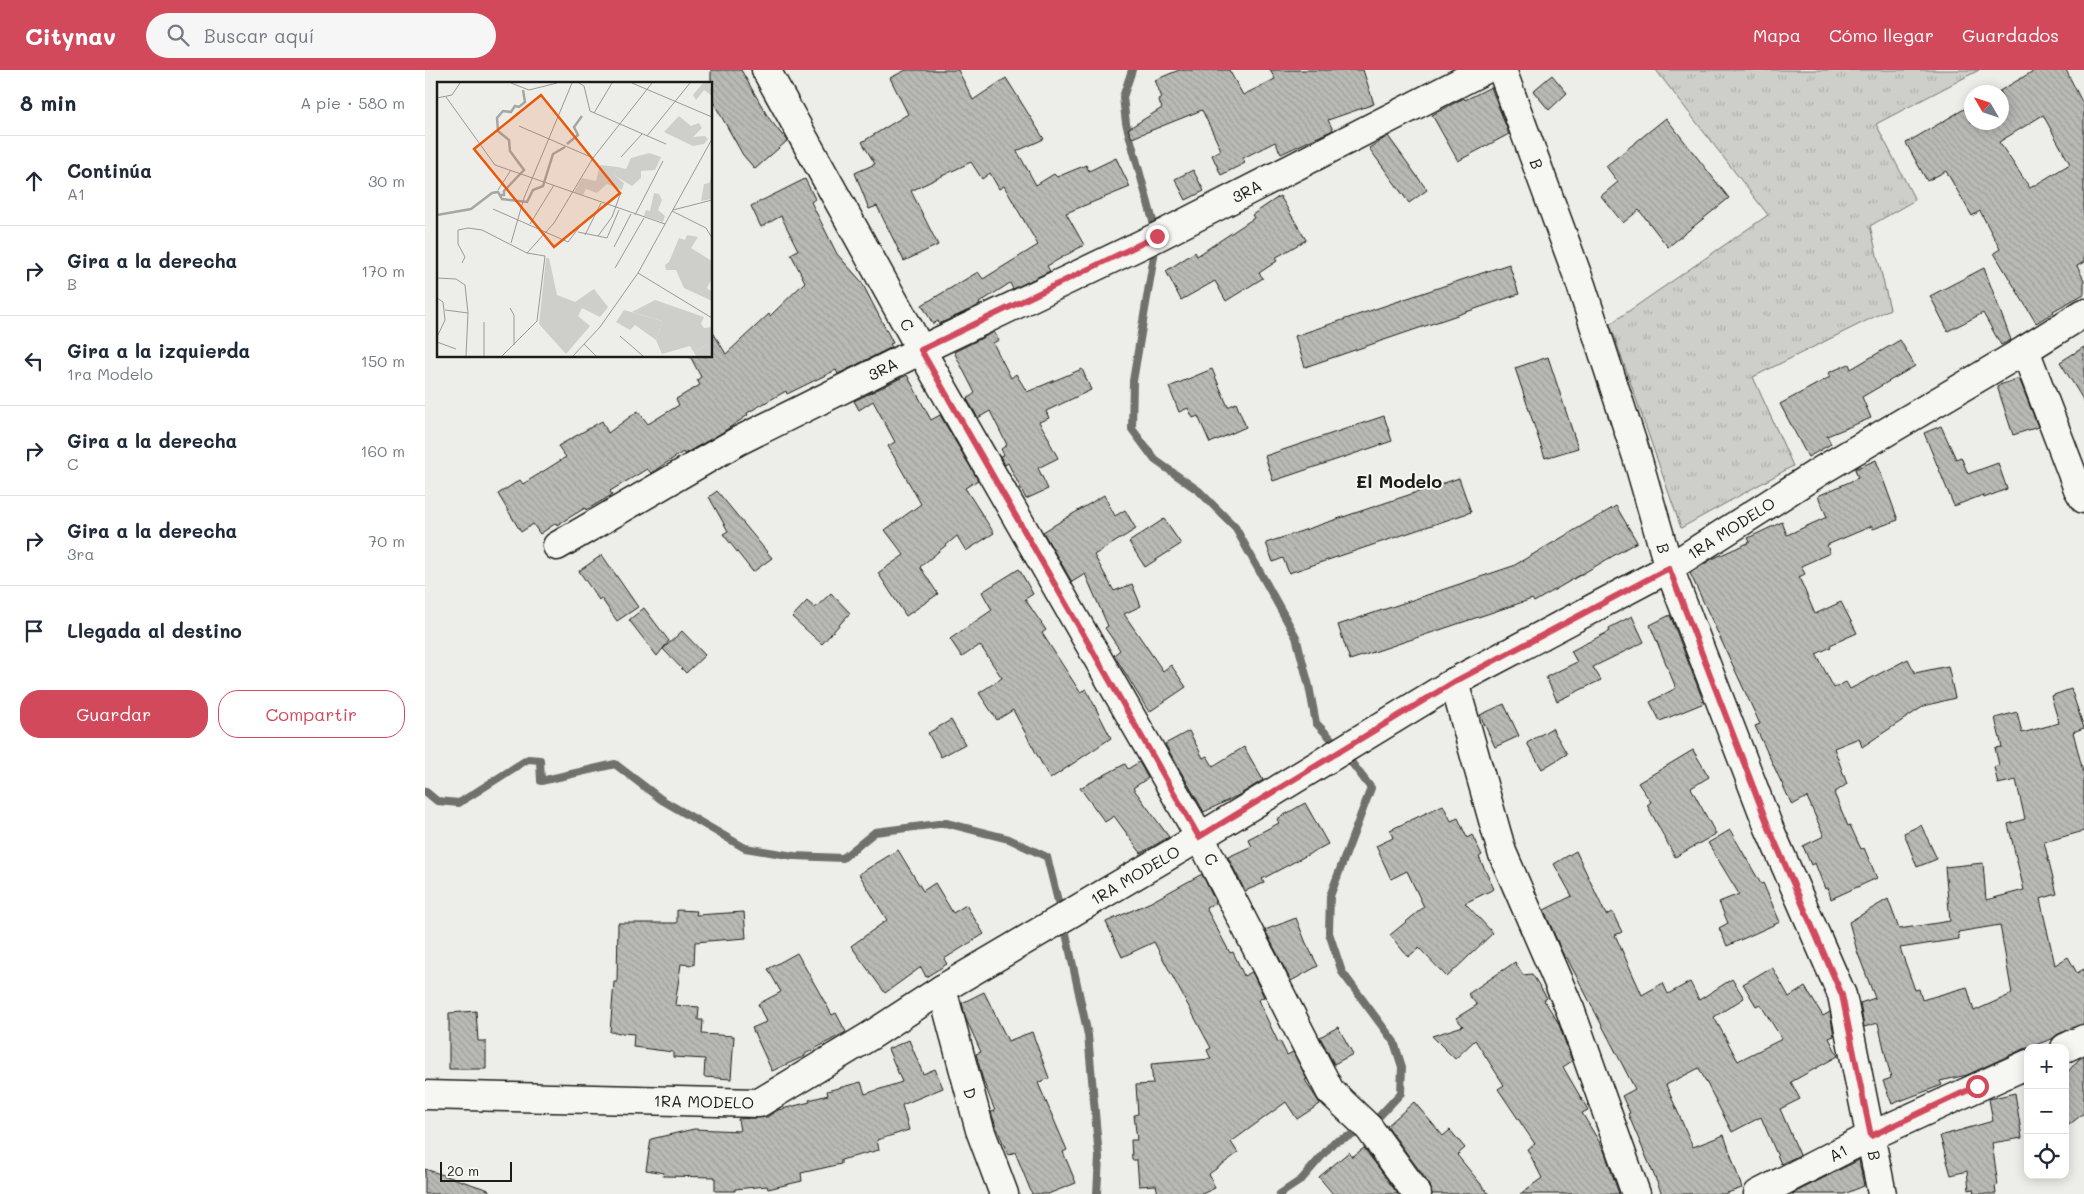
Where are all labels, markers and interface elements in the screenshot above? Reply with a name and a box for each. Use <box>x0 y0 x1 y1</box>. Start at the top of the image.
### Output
search box <box>146 13 496 58</box>
text: Citynav <box>25 20 116 51</box>
icon: search <box>164 21 192 49</box>
text: Buscar aquí <box>204 23 315 48</box>
text: Mapa <box>1753 23 1801 47</box>
text: Cómo llegar <box>1829 23 1934 47</box>
text: Guardados <box>1962 23 2059 47</box>
inset map <box>437 82 713 358</box>
north arrow <box>1964 85 2009 130</box>
text: 8 min <box>20 89 76 116</box>
text: A pie · 580 m <box>300 92 405 113</box>
street label: B <box>1525 155 1549 172</box>
text: Continúa <box>67 158 152 183</box>
icon: ahead <box>20 167 48 195</box>
text: 30 m <box>368 170 405 191</box>
street label: 3RA <box>1228 174 1265 207</box>
text: A1 <box>67 183 85 204</box>
route end <box>1146 225 1169 248</box>
text: Gira a la derecha <box>67 248 237 273</box>
icon: right <box>20 257 48 285</box>
text: 170 m <box>361 260 405 281</box>
text: B <box>67 273 77 294</box>
street label: C <box>895 314 919 334</box>
text: Gira a la izquierda <box>67 338 250 363</box>
icon: left <box>20 347 48 375</box>
text: 150 m <box>361 350 405 371</box>
street label: 3RA <box>864 352 901 385</box>
text: 1ra Modelo <box>67 363 153 384</box>
text: Gira a la derecha <box>67 428 237 453</box>
icon: right <box>20 437 48 465</box>
text: 160 m <box>360 440 405 461</box>
text: C <box>67 453 78 474</box>
district label: El Modelo <box>1356 469 1442 493</box>
street label: 1RA MODELO <box>1683 492 1779 564</box>
text: Gira a la derecha <box>67 518 237 543</box>
icon: right <box>20 527 48 555</box>
text: 70 m <box>368 530 405 551</box>
street label: B <box>1652 541 1675 556</box>
text: 3ra <box>67 543 94 564</box>
icon: arrive <box>20 617 48 645</box>
text: Llegada al destino <box>67 618 242 643</box>
button: Guardar <box>20 690 208 738</box>
button: Compartir <box>218 690 405 738</box>
street label: 1RA MODELO <box>1086 840 1184 909</box>
street label: C <box>1200 849 1224 869</box>
map controls <box>2024 1044 2069 1179</box>
button: + <box>2024 1044 2069 1089</box>
route start <box>1966 1075 1989 1098</box>
street label: D <box>959 1085 982 1101</box>
street label: 1RA MODELO <box>654 1089 754 1113</box>
button: − <box>2024 1089 2069 1134</box>
button: locate <box>2024 1134 2069 1179</box>
street label: A1 <box>1825 1139 1851 1166</box>
street label: B <box>1863 1148 1886 1162</box>
scale bar <box>440 1159 513 1182</box>
text: 20 m <box>447 1161 479 1180</box>

